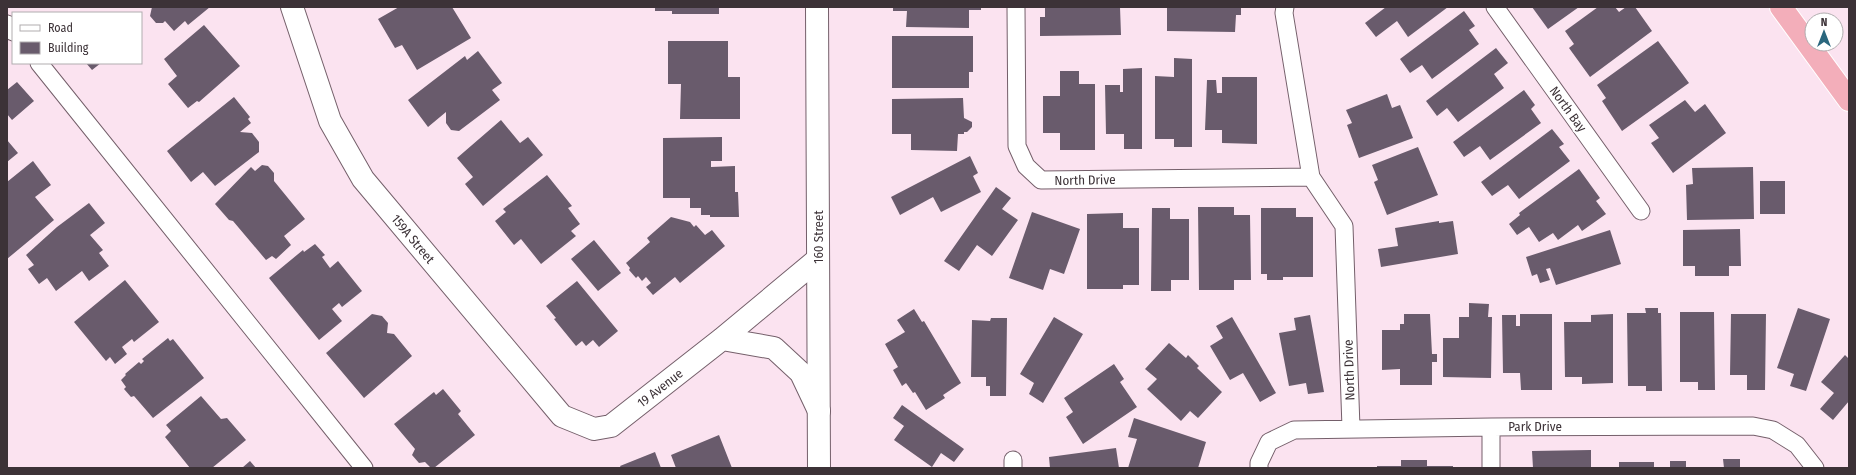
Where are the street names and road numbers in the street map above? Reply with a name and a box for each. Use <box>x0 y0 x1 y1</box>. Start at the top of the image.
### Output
street label: North Bay <box>1546 83 1590 135</box>
street label: North Drive <box>1054 172 1116 188</box>
street label: 160 Street <box>811 210 826 264</box>
street label: 159A Street <box>388 212 438 267</box>
street label: North Drive <box>1340 339 1358 401</box>
street label: 19 Avenue <box>634 366 686 410</box>
street label: Park Drive <box>1508 419 1562 434</box>

